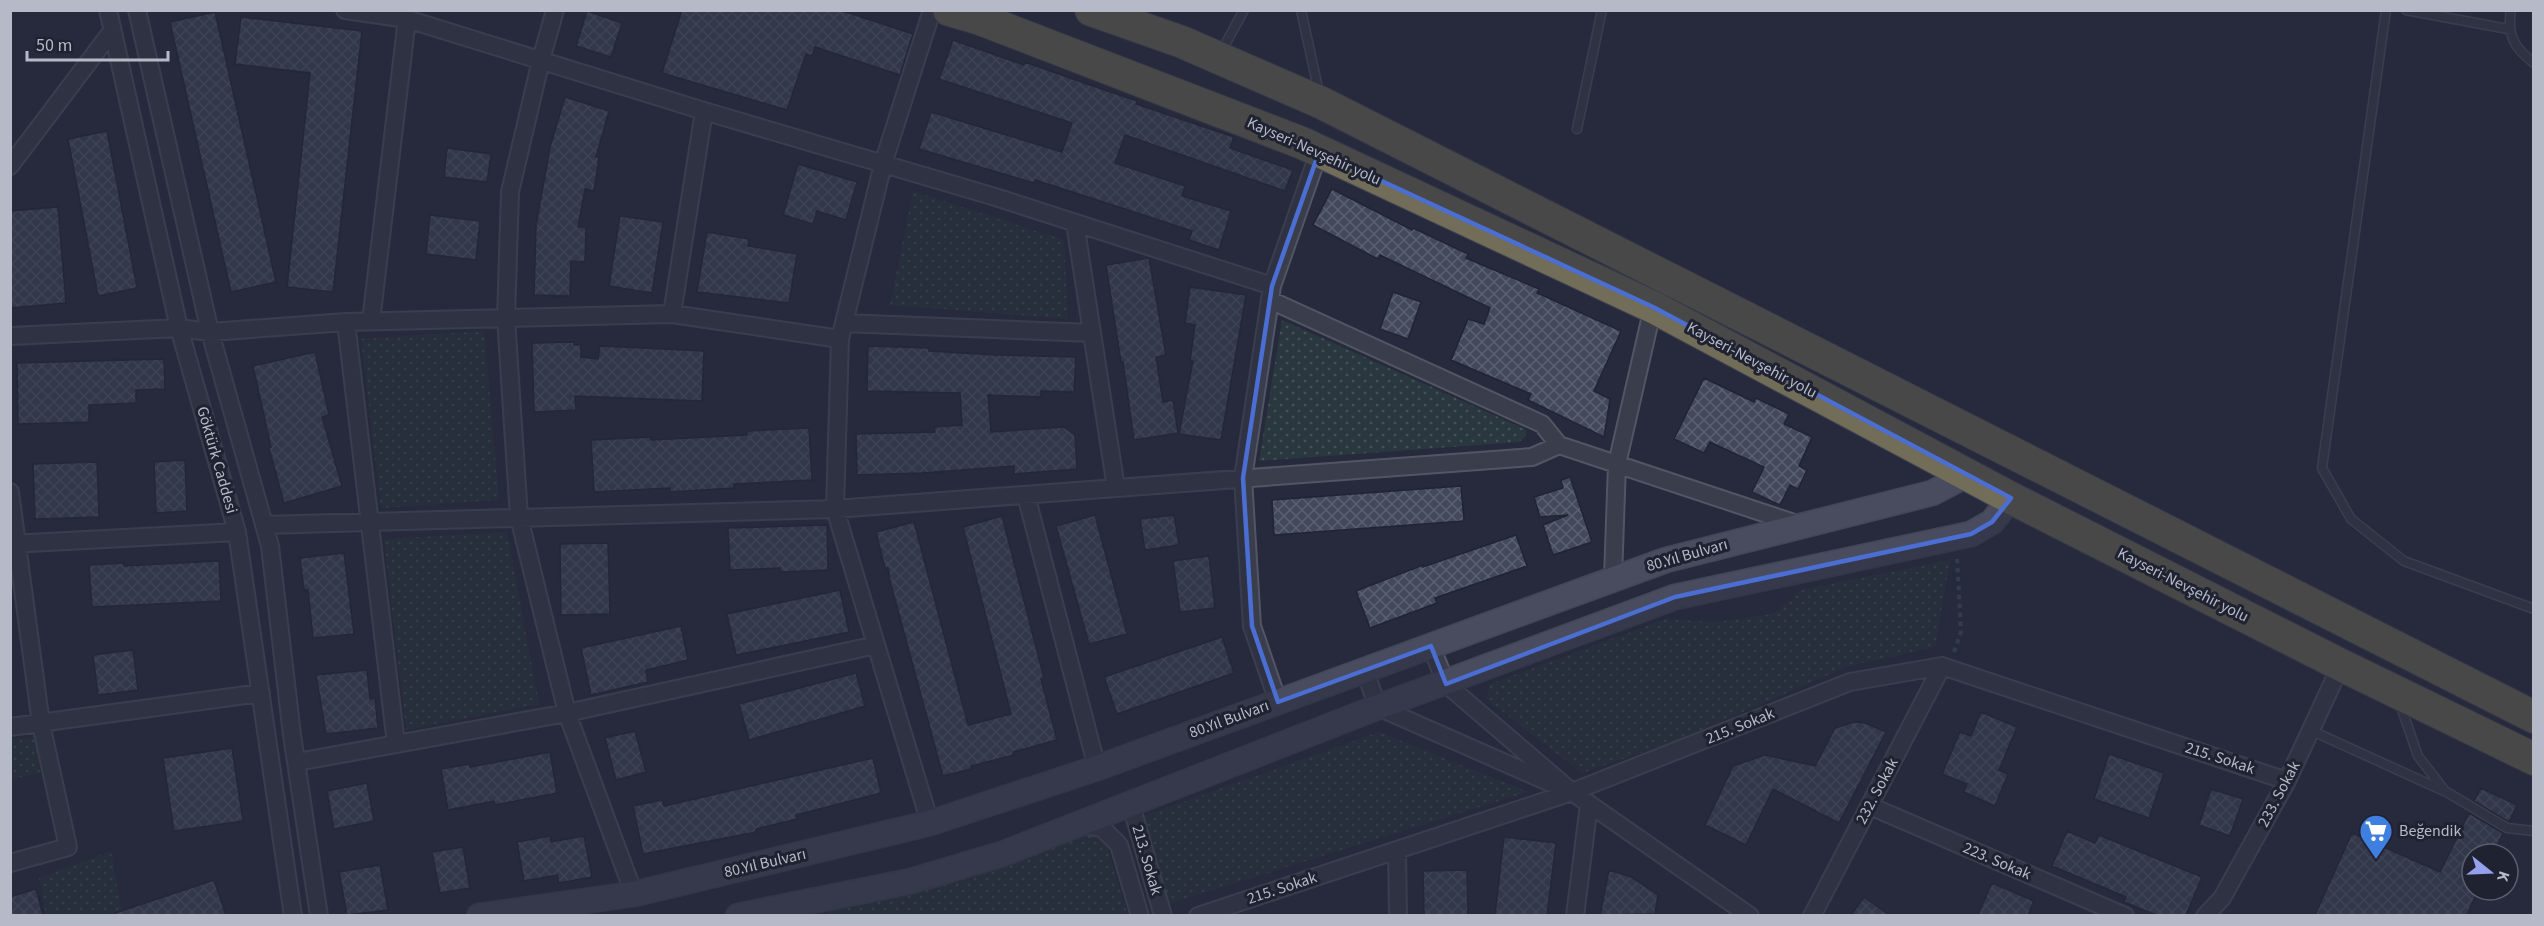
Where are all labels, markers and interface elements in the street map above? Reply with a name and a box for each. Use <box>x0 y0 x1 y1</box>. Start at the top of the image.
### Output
scale bar <box>27 24 168 62</box>
text: 50 m <box>36 33 72 58</box>
street label: Kayseri-Nevşehir yolu <box>1243 112 1385 190</box>
street label: Kayseri-Nevşehir yolu <box>1683 316 1821 404</box>
street label: Göktürk Caddesi <box>191 404 243 516</box>
street label: 80.Yıl Bulvarı <box>1644 533 1730 577</box>
street label: Kayseri-Nevşehir yolu <box>2114 542 2252 628</box>
street label: 80.Yıl Bulvarı <box>1186 694 1272 744</box>
street label: 215. Sokak <box>1702 702 1778 750</box>
street label: 215. Sokak <box>2182 736 2258 780</box>
street label: 232. Sokak <box>1850 754 1904 828</box>
street label: 233. Sokak <box>2252 757 2306 831</box>
supermarket icon: Beğendik <box>2358 813 2394 860</box>
place label: Beğendik <box>2399 820 2462 842</box>
street label: 213. Sokak <box>1127 822 1168 898</box>
street label: 223. Sokak <box>1960 837 2035 885</box>
north arrow <box>2460 842 2520 902</box>
street label: 80.Yıl Bulvarı <box>722 843 808 883</box>
street label: 215. Sokak <box>1244 866 1320 910</box>
text: K <box>2491 868 2515 885</box>

